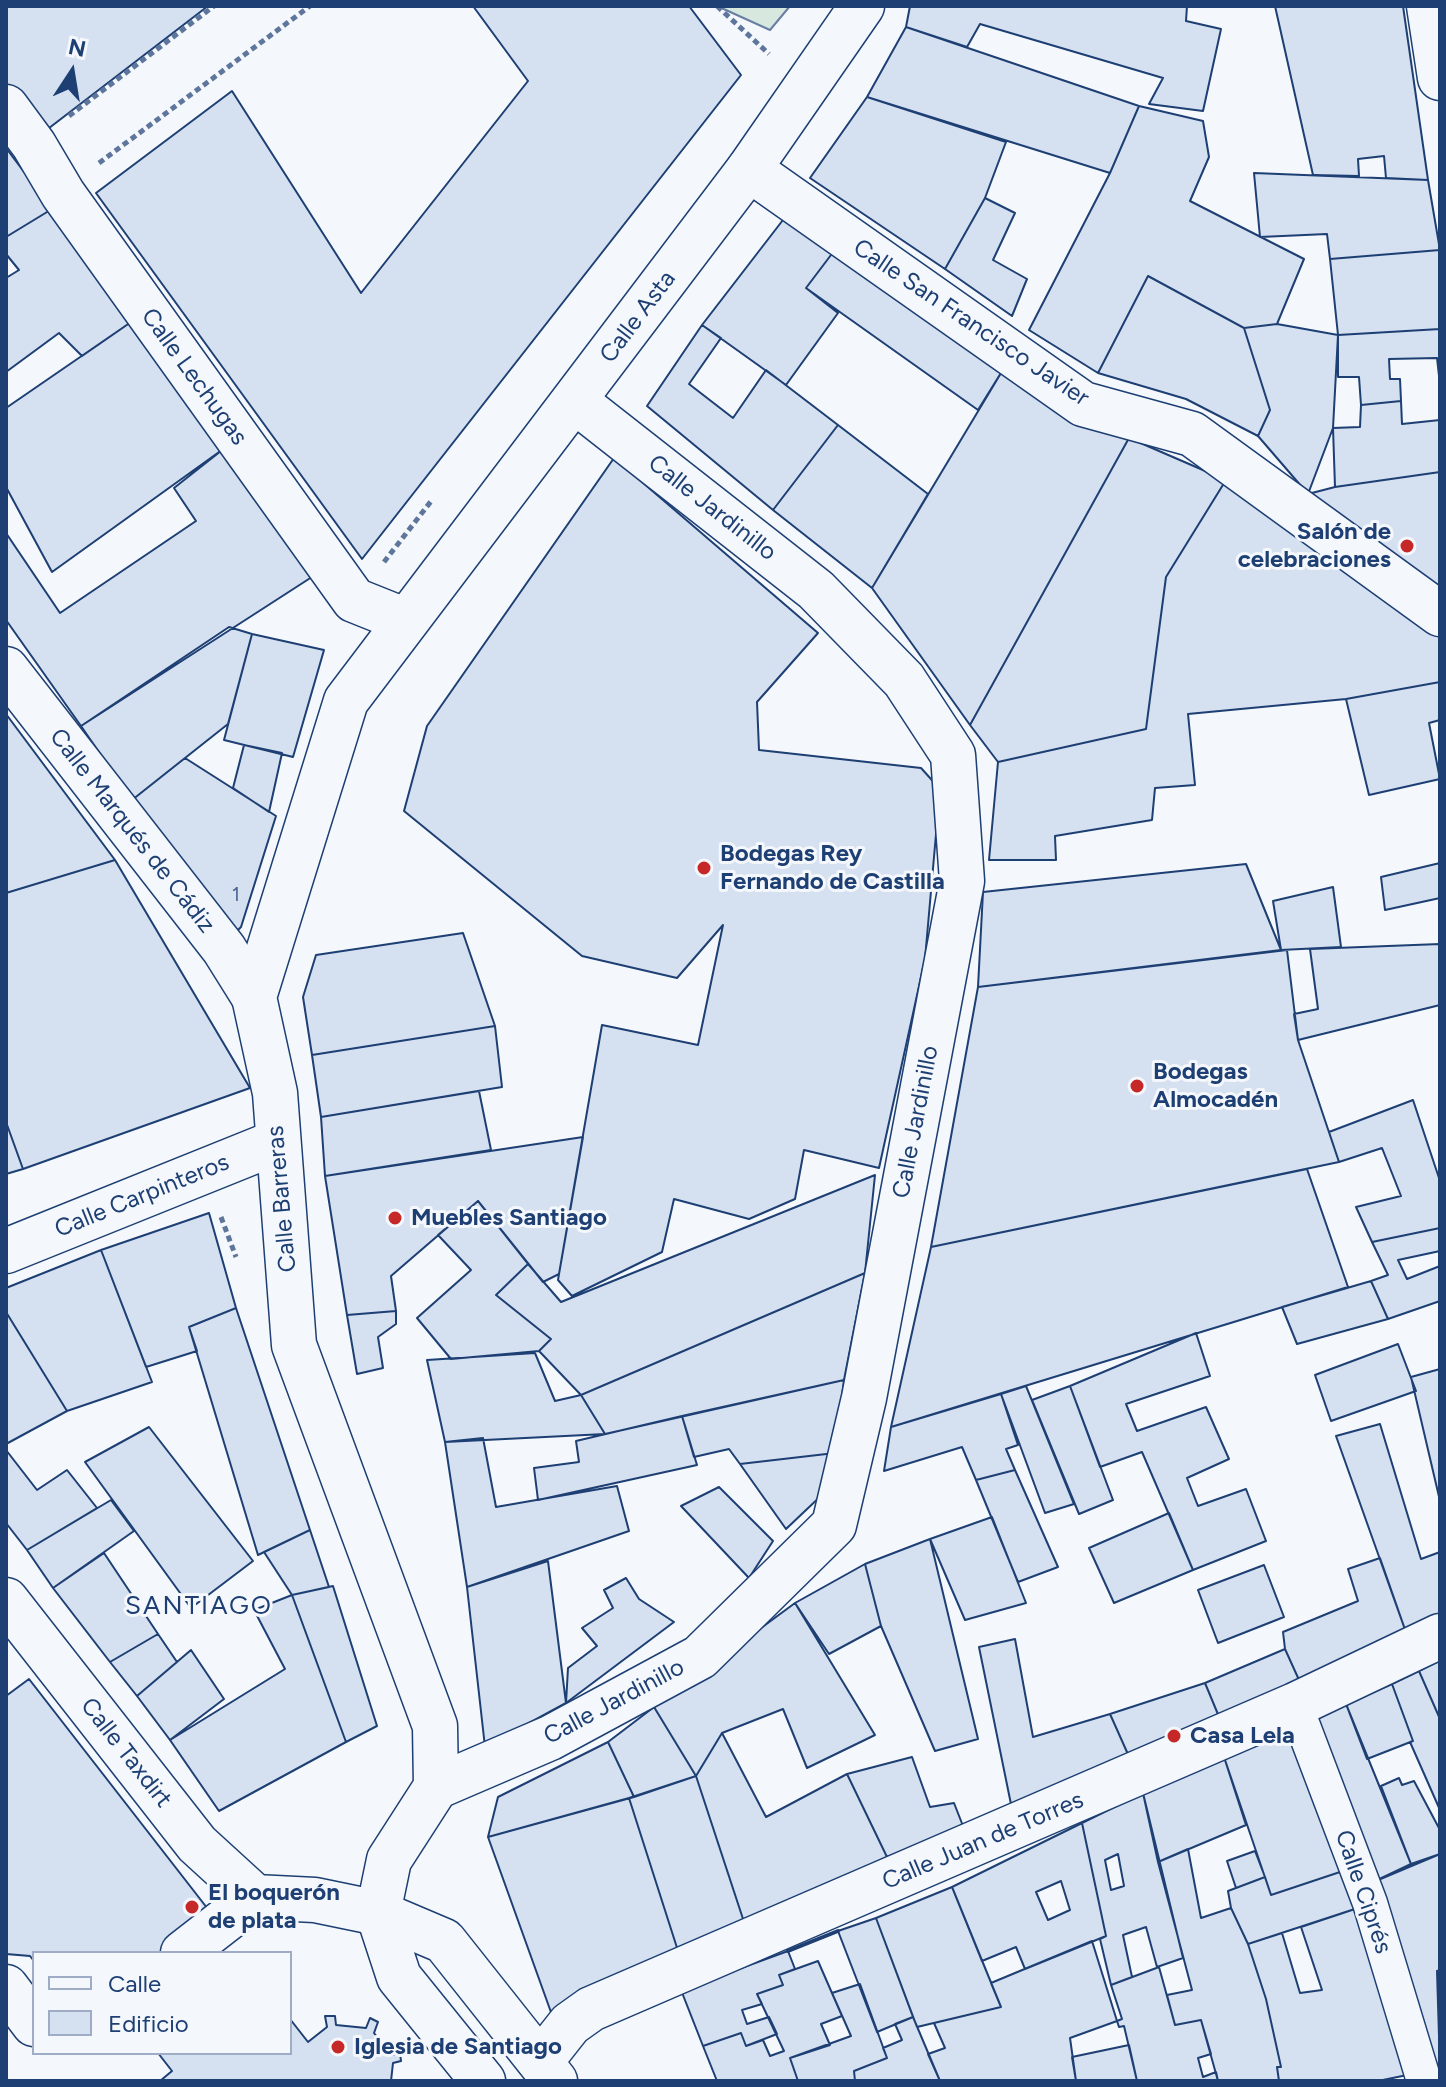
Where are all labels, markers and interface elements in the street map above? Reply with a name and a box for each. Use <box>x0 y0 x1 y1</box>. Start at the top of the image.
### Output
north arrow <box>32 32 112 112</box>
text: N <box>66 33 88 63</box>
street label: Calle San Francisco Javier <box>848 233 1094 413</box>
street label: Calle Asta <box>594 265 682 369</box>
street label: Calle Lechugas <box>135 303 253 451</box>
street label: Calle Jardinillo <box>642 449 782 567</box>
place label: Salón de celebraciones <box>1238 518 1391 574</box>
marker: Salón de celebraciones <box>1398 537 1416 555</box>
street label: Calle Marqués de Cádiz <box>43 723 221 939</box>
place label: Bodegas Rey Fernando de Castilla <box>720 840 945 896</box>
marker: Bodegas Rey Fernando de Castilla <box>695 859 713 877</box>
house number: 1 <box>232 883 240 907</box>
street label: Calle Jardinillo <box>887 1043 945 1201</box>
place label: Bodegas Almocadén <box>1153 1058 1278 1114</box>
marker: Bodegas Almocadén <box>1128 1077 1146 1095</box>
street label: Calle Barreras <box>261 1125 303 1273</box>
street label: Calle Carpinteros <box>51 1148 233 1244</box>
place label: Muebles Santiago <box>411 1204 607 1232</box>
marker: Muebles Santiago <box>386 1209 404 1227</box>
district label: SANTIAGO <box>125 1590 273 1622</box>
street label: Calle Jardinillo <box>539 1653 689 1751</box>
street label: Calle Taxdirt <box>74 1692 178 1814</box>
place label: Casa Lela <box>1190 1722 1295 1750</box>
marker: Casa Lela <box>1165 1727 1183 1745</box>
street label: Calle Juan de Torres <box>878 1786 1088 1896</box>
street label: Calle Ciprés <box>1328 1827 1398 1957</box>
place label: El boquerón de plata <box>208 1879 340 1935</box>
marker: El boquerón de plata <box>183 1898 201 1916</box>
legend <box>32 1951 292 2055</box>
text: Calle <box>108 1969 161 1998</box>
text: Edificio <box>108 2009 189 2038</box>
place label: Iglesia de Santiago <box>354 2033 562 2061</box>
marker: Iglesia de Santiago <box>329 2038 347 2056</box>

